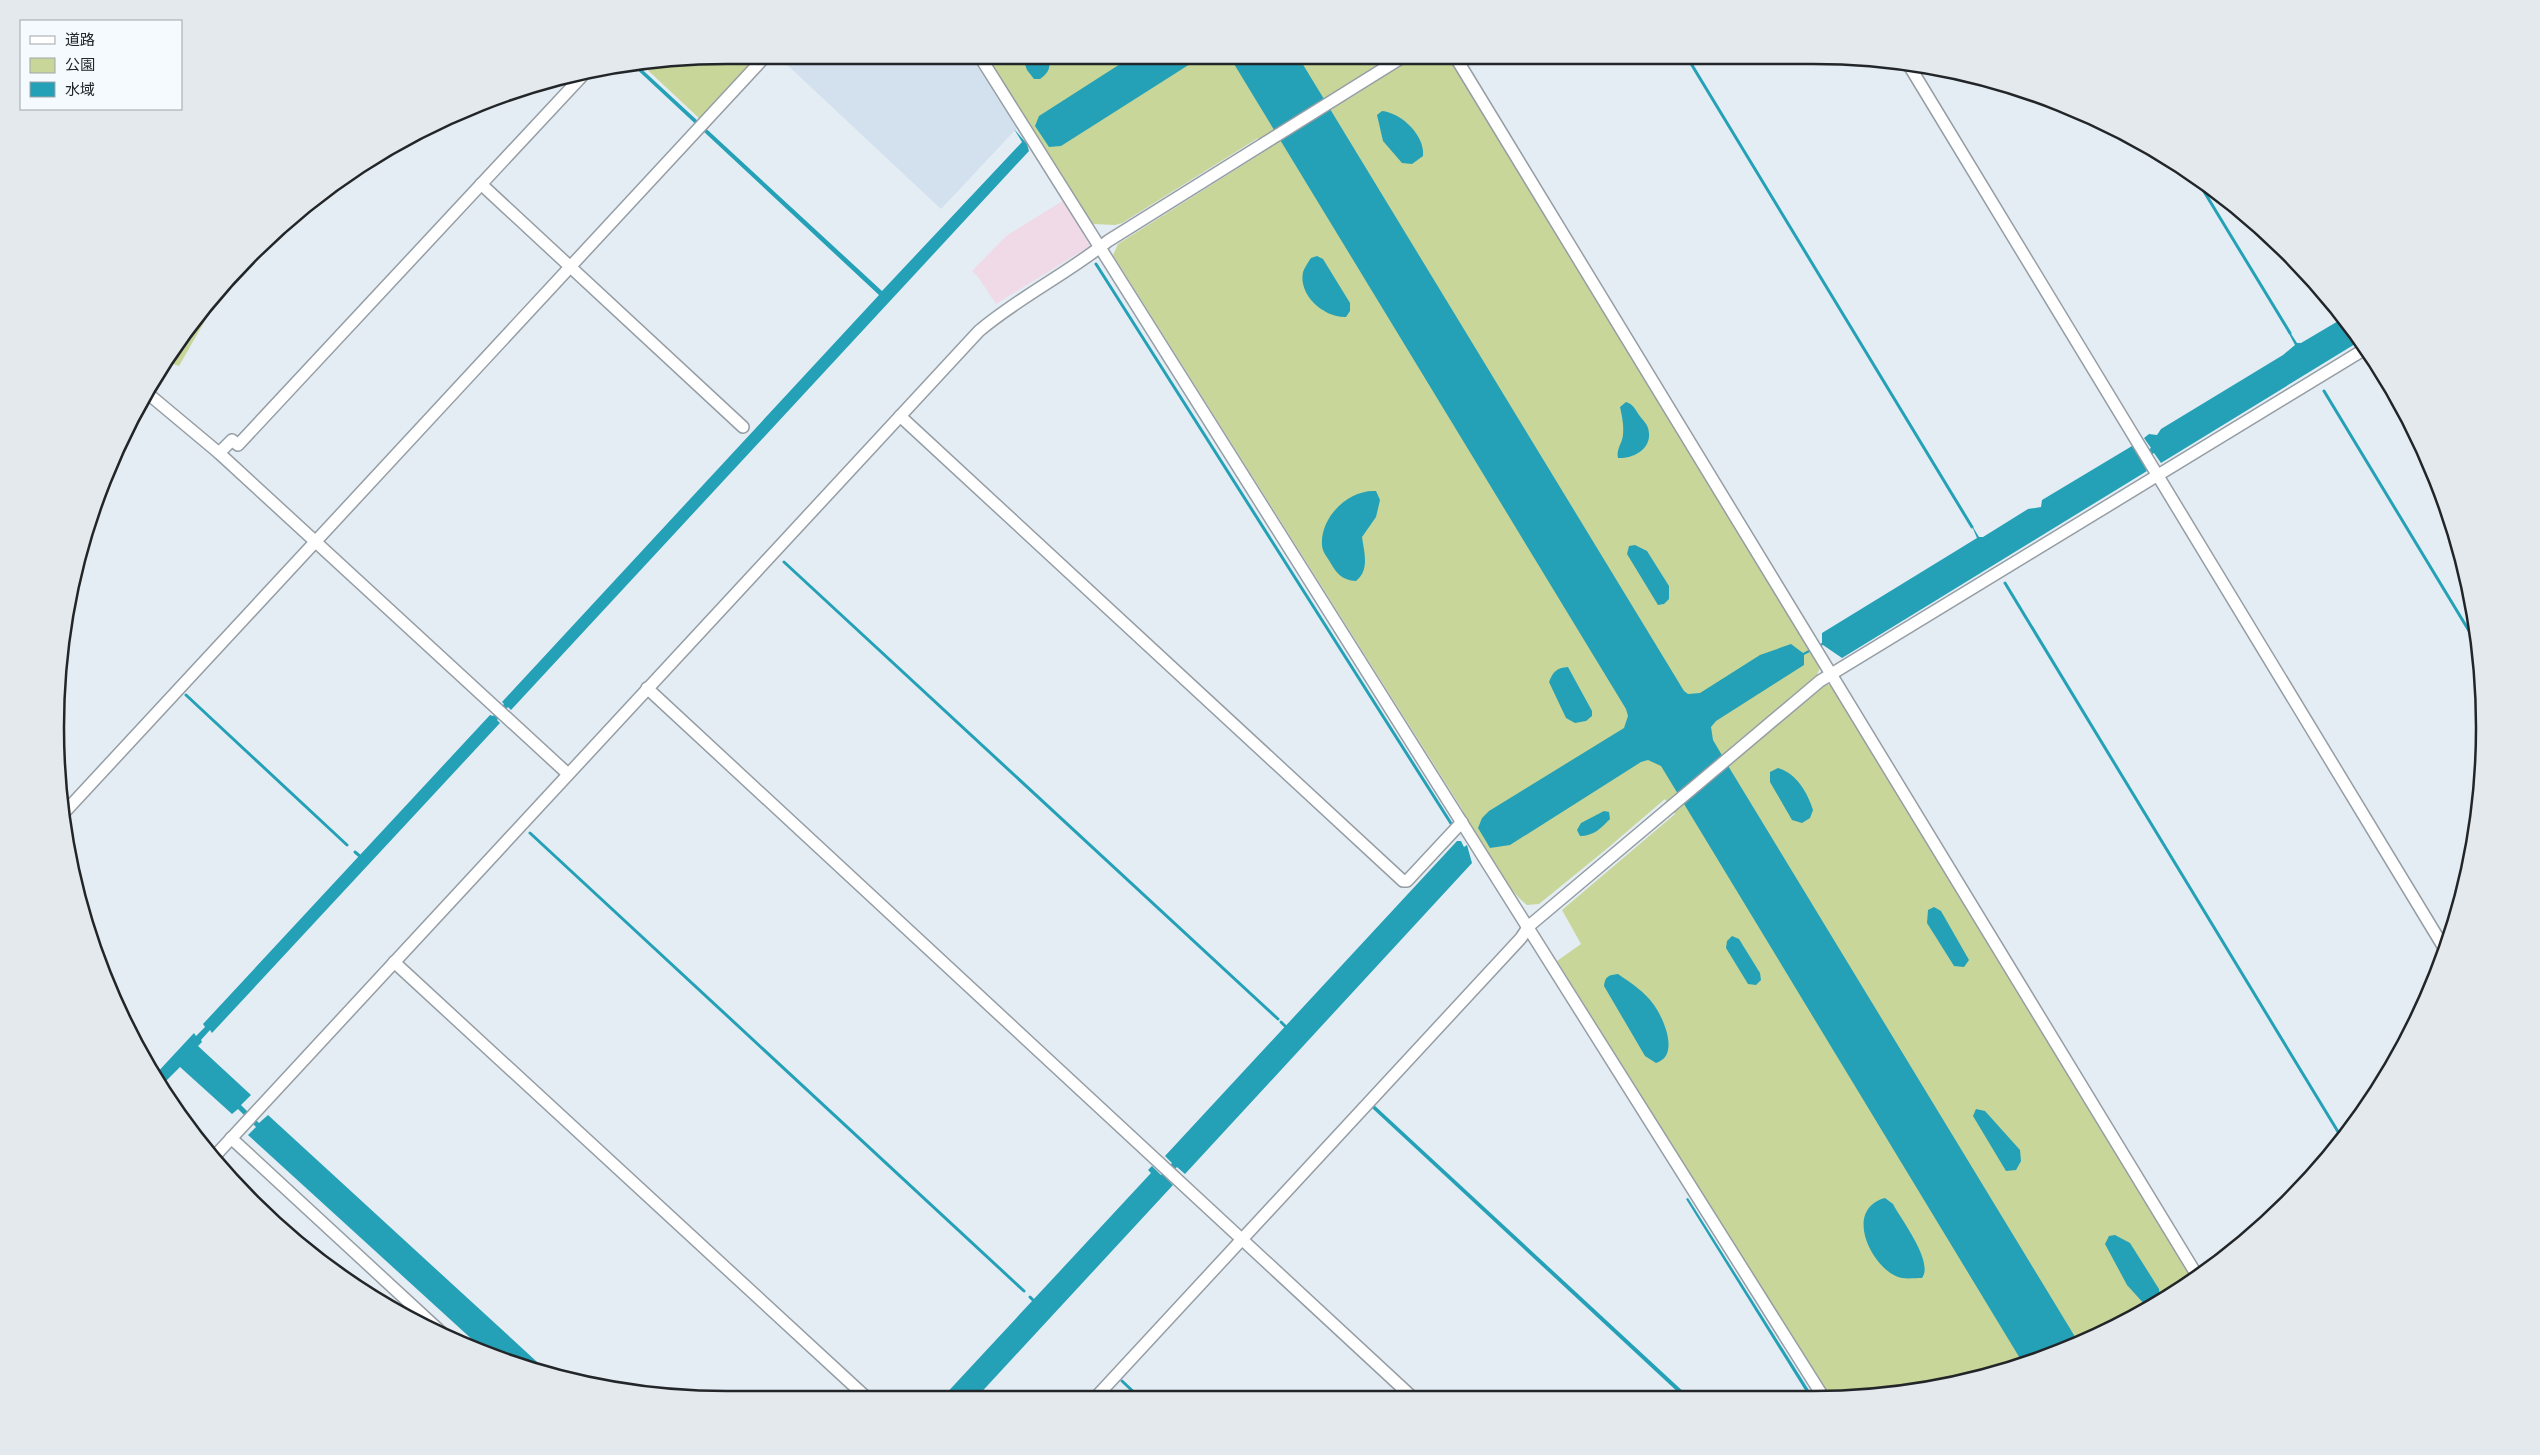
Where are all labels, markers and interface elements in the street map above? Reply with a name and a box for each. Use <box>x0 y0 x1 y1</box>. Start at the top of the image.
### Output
legend <box>20 20 182 110</box>
text: 道路 <box>65 29 95 49</box>
text: 公園 <box>65 54 95 74</box>
text: 水域 <box>65 79 95 99</box>

